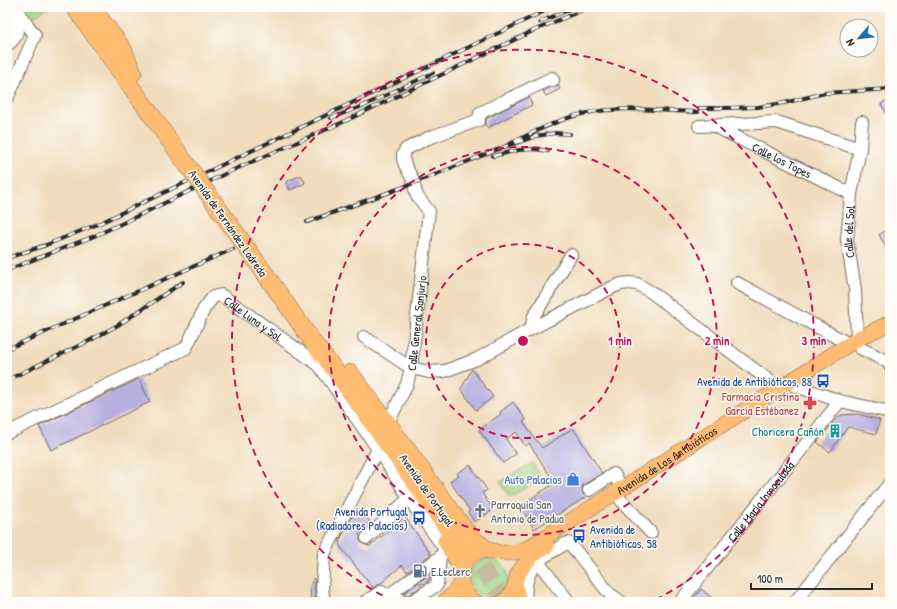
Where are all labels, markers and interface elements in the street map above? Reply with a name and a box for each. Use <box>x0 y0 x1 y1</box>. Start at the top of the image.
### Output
north arrow <box>839 18 879 58</box>
text: N <box>843 37 858 49</box>
street label: Calle los Topes <box>749 138 815 182</box>
street label: Avenida de Fernández Ladreda <box>185 166 272 280</box>
street label: Calle del Sol <box>838 204 859 259</box>
street label: Calle General Sanjurjo <box>402 274 430 372</box>
street label: Calle Luna y Sol <box>221 291 286 345</box>
text: 1 min <box>608 332 632 349</box>
text: 2 min <box>705 332 730 349</box>
text: 3 min <box>802 332 827 349</box>
centre of rings <box>516 334 530 348</box>
place label: Avenida de Antibióticos, 88 <box>697 373 812 390</box>
bus stop icon: Avenida de Antibióticos, 88 <box>815 373 831 389</box>
place label: Farmacia Cristina García Estébanez <box>721 388 799 419</box>
pharmacy icon: Farmacia Cristina García Estébanez <box>802 395 818 411</box>
street label: Avenida de Los Antibióticos <box>613 421 721 498</box>
place label: Choricera Cañón <box>752 423 824 440</box>
building icon: Choricera Cañón <box>827 423 843 439</box>
street label: Avenida de Portugal <box>396 450 459 530</box>
street label: Calle María Inmaculada <box>723 457 798 545</box>
place label: Auto Palacios <box>504 471 562 488</box>
shop icon: Auto Palacios <box>565 471 581 487</box>
place label: Parroquia San Antonio de Padua <box>491 496 564 527</box>
place label: Avenida Portugal (Radiadores Palacios) <box>316 503 409 534</box>
church icon: Parroquia San Antonio de Padua <box>472 503 488 519</box>
bus stop icon: Avenida Portugal (Radiadores Palacios) <box>411 510 427 526</box>
place label: Avenida de Antibióticos, 58 <box>590 521 657 552</box>
bus stop icon: Avenida de Antibióticos, 58 <box>571 528 587 544</box>
fuel station icon: E.Leclerc <box>412 563 428 579</box>
place label: E.Leclerc <box>431 563 470 580</box>
scale bar <box>751 565 872 591</box>
text: 100 m <box>757 570 783 587</box>

